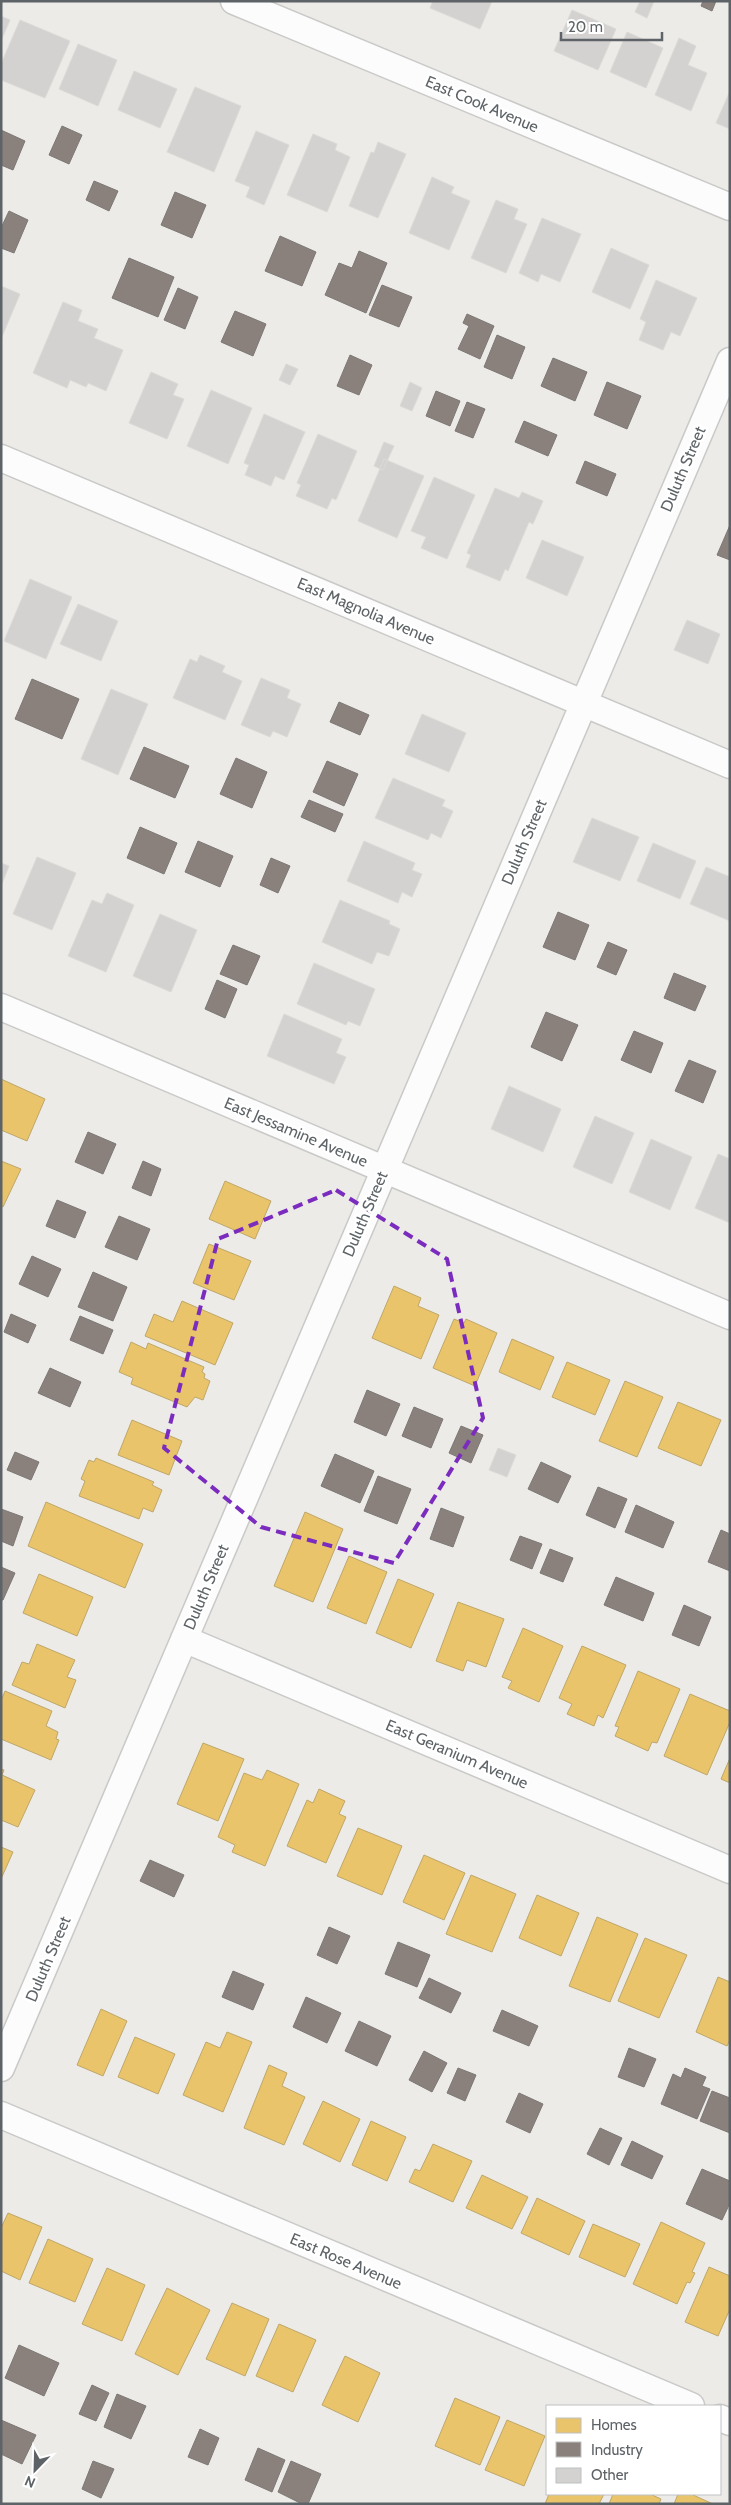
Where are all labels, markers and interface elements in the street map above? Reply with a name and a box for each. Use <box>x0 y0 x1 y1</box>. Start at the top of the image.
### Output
scale bar <box>561 10 662 42</box>
text: 20 m <box>568 18 603 36</box>
street label: East Cook Avenue <box>423 72 541 136</box>
street label: Duluth Street <box>657 423 710 515</box>
street label: East Magnolia Avenue <box>294 573 438 649</box>
street label: Duluth Street <box>498 796 551 888</box>
street label: East Jessamine Avenue <box>221 1093 371 1171</box>
street label: Duluth Street <box>339 1168 392 1260</box>
street label: Duluth Street <box>180 1541 233 1633</box>
street label: East Geranium Avenue <box>383 1715 531 1793</box>
street label: Duluth Street <box>22 1913 75 2005</box>
street label: East Rose Avenue <box>287 2229 405 2293</box>
legend <box>546 2405 721 2495</box>
text: Homes <box>591 2416 637 2434</box>
text: Industry <box>591 2441 643 2459</box>
north arrow <box>10 2445 60 2495</box>
text: Other <box>591 2466 628 2484</box>
text: N <box>22 2472 38 2492</box>

